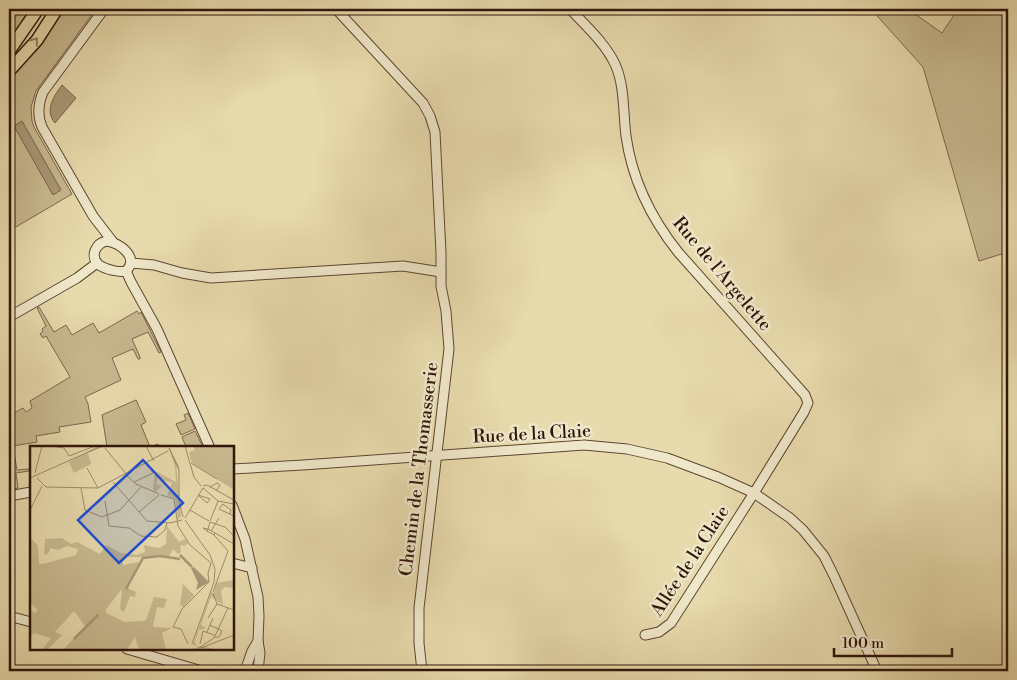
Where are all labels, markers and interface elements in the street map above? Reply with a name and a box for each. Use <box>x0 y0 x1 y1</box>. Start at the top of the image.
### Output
one-way arrow <box>29 38 38 47</box>
street label: Rue de l'Argelette <box>667 212 777 336</box>
street label: Chemin de la Thomasserie <box>394 361 444 577</box>
street label: Rue de la Claie <box>472 419 592 449</box>
inset map <box>30 446 234 650</box>
street label: Allée de la Claie <box>645 501 734 622</box>
scale bar <box>834 625 952 657</box>
text: 100 m <box>842 634 884 653</box>

